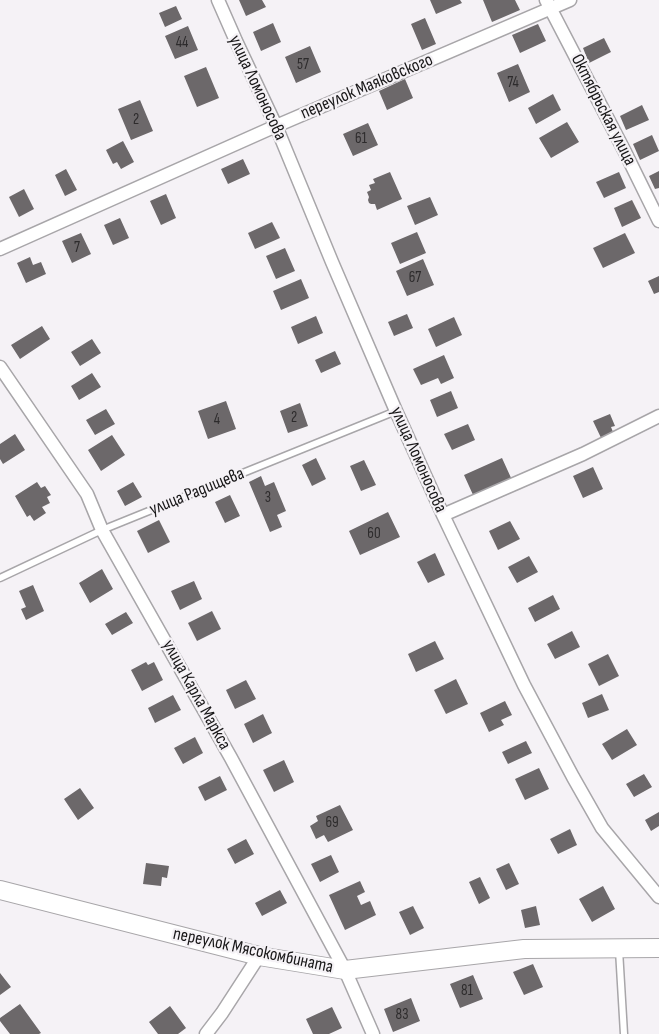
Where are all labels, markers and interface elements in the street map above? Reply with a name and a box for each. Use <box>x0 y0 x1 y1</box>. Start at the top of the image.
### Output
street label: улица Ломоносова <box>223 32 291 144</box>
house number: 44 <box>176 34 188 52</box>
street label: переулок Маяковского <box>298 49 436 125</box>
street label: Октябрьская улица <box>566 51 640 169</box>
house number: 57 <box>297 56 309 74</box>
house number: 74 <box>507 74 519 92</box>
house number: 2 <box>133 111 139 129</box>
house number: 61 <box>355 130 367 148</box>
house number: 7 <box>74 239 80 257</box>
house number: 67 <box>409 269 421 287</box>
street label: улица Ломоносова <box>385 404 451 516</box>
house number: 2 <box>291 409 297 427</box>
house number: 4 <box>214 411 220 429</box>
street label: улица Радищева <box>146 463 248 521</box>
house number: 3 <box>265 489 271 507</box>
house number: 60 <box>367 525 381 543</box>
street label: улица Карла Маркса <box>157 636 235 754</box>
house number: 69 <box>325 814 339 832</box>
street label: переулок Мясокомбината <box>171 923 335 979</box>
house number: 81 <box>461 982 473 1000</box>
house number: 83 <box>396 1006 408 1024</box>

